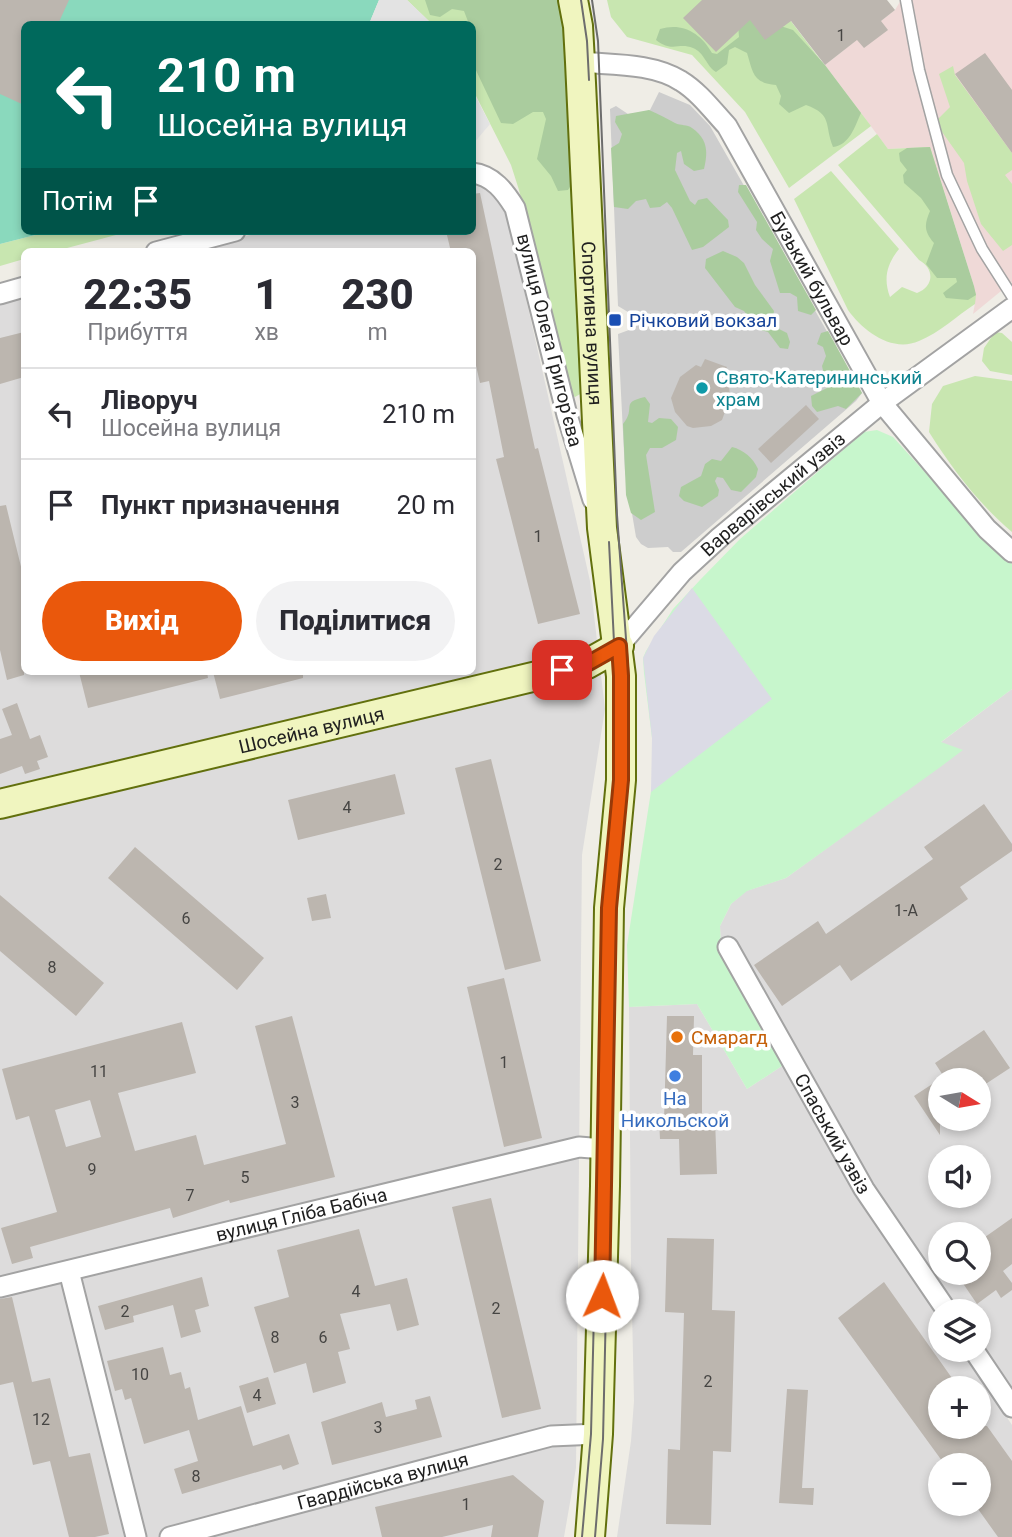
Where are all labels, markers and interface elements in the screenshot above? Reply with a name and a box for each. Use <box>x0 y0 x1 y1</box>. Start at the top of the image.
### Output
house number: 1 <box>837 26 846 45</box>
text: 210 m <box>157 47 296 104</box>
icon: left <box>42 49 133 140</box>
text: Шосейна вулиця <box>157 106 408 144</box>
icon: arrive <box>127 182 165 220</box>
text: Потім <box>42 186 113 216</box>
street label: Бузький бульвар <box>765 207 859 350</box>
street label: вулиця Олега Григорʼєва <box>512 231 587 449</box>
street label: Спортивна вулиця <box>576 241 607 406</box>
text: 22:35 <box>83 270 192 319</box>
text: 1 <box>255 270 279 319</box>
text: 230 <box>341 270 414 319</box>
place label: Річковий вокзал <box>629 309 777 332</box>
marker: Річковий вокзал <box>607 312 623 328</box>
text: Прибуття <box>87 319 188 346</box>
text: хв <box>254 319 279 346</box>
text: m <box>367 319 388 346</box>
place label: Свято-Катерининський храм <box>716 366 922 411</box>
marker: Свято-Катерининський храм <box>694 380 710 396</box>
text: Ліворуч <box>101 385 198 415</box>
icon: left <box>42 395 80 433</box>
text: 210 m <box>382 399 455 429</box>
text: Шосейна вулиця <box>101 415 281 442</box>
street label: Варварівський узвіз <box>696 427 850 561</box>
icon: arrive <box>42 486 80 524</box>
text: Пункт призначення <box>101 490 340 520</box>
text: 20 m <box>397 490 455 520</box>
house number: 1 <box>534 527 543 546</box>
button: Вихід <box>42 581 242 661</box>
button: Поділитися <box>256 581 455 661</box>
pin <box>532 640 592 700</box>
icon: arrive <box>543 651 581 689</box>
street label: Шосейна вулиця <box>236 702 386 759</box>
house number: 4 <box>343 798 352 817</box>
house number: 2 <box>494 855 503 874</box>
house number: 1-А <box>894 901 918 920</box>
house number: 6 <box>182 909 191 928</box>
house number: 8 <box>48 958 57 977</box>
place label: Смарагд <box>691 1026 768 1049</box>
marker: Смарагд <box>669 1029 685 1045</box>
house number: 1 <box>500 1053 509 1072</box>
house number: 11 <box>90 1062 108 1081</box>
marker: На Никольской <box>667 1068 683 1084</box>
north arrow <box>928 1068 990 1130</box>
map controls <box>928 1068 991 1516</box>
street label: Спаський узвіз <box>789 1069 875 1198</box>
place label: На Никольской <box>621 1087 729 1132</box>
house number: 3 <box>291 1093 300 1112</box>
button: sound <box>928 1145 991 1208</box>
house number: 9 <box>88 1160 97 1179</box>
house number: 5 <box>241 1168 250 1187</box>
street label: вулиця Гліба Бабіча <box>213 1183 389 1246</box>
house number: 7 <box>186 1186 195 1205</box>
button: search <box>928 1222 991 1285</box>
position arrow <box>565 1259 639 1333</box>
house number: 4 <box>352 1282 361 1301</box>
house number: 2 <box>492 1299 501 1318</box>
button: layers <box>928 1299 991 1362</box>
house number: 2 <box>121 1302 130 1321</box>
house number: 8 <box>271 1328 280 1347</box>
house number: 6 <box>319 1328 328 1347</box>
house number: 10 <box>131 1365 149 1384</box>
house number: 2 <box>704 1372 713 1391</box>
button: + <box>928 1376 991 1439</box>
house number: 4 <box>253 1386 262 1405</box>
house number: 12 <box>32 1410 50 1429</box>
house number: 3 <box>374 1418 383 1437</box>
street label: Гвардійська вулиця <box>295 1447 471 1515</box>
button: − <box>928 1453 991 1516</box>
house number: 8 <box>192 1467 201 1486</box>
house number: 1 <box>462 1495 471 1514</box>

